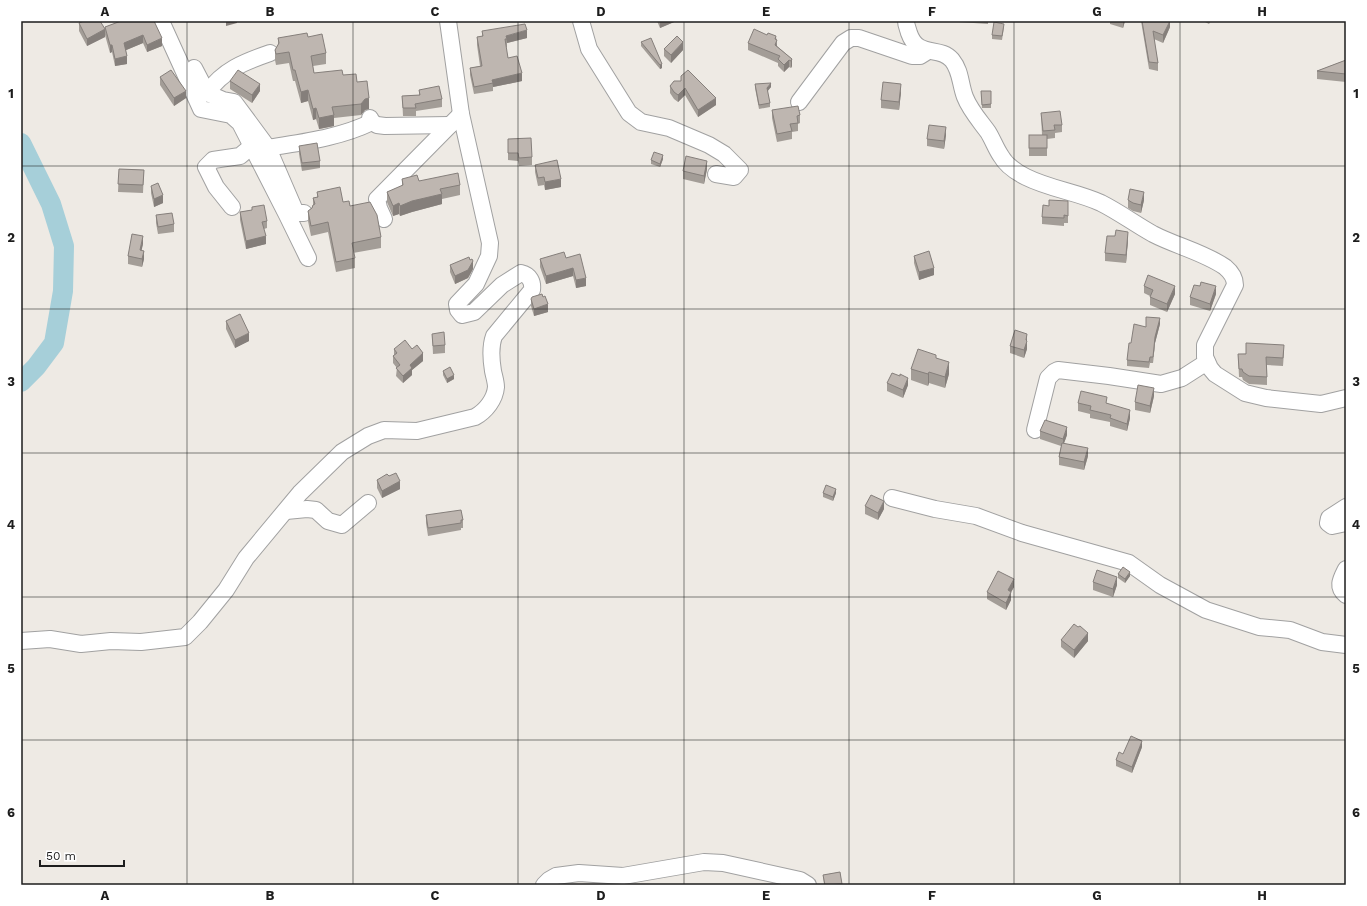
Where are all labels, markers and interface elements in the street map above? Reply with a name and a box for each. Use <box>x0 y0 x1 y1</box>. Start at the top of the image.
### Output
text: A <box>101 4 110 19</box>
text: B <box>266 4 275 19</box>
text: C <box>431 4 440 19</box>
text: D <box>596 4 606 19</box>
text: E <box>762 4 770 19</box>
text: F <box>928 4 936 19</box>
text: G <box>1092 4 1102 19</box>
text: H <box>1257 4 1267 19</box>
text: 1 <box>8 86 14 101</box>
text: 1 <box>1353 86 1359 101</box>
text: 2 <box>7 230 15 245</box>
text: 2 <box>1352 230 1360 245</box>
text: 3 <box>7 374 15 389</box>
text: 3 <box>1352 374 1360 389</box>
text: 4 <box>7 517 16 532</box>
text: 4 <box>1352 517 1361 532</box>
text: 5 <box>7 661 15 676</box>
text: 5 <box>1352 661 1360 676</box>
text: 6 <box>7 805 15 820</box>
text: 6 <box>1352 805 1360 820</box>
scale bar <box>40 842 124 868</box>
text: 50 m <box>46 849 76 863</box>
text: A <box>101 888 110 903</box>
text: B <box>266 888 275 903</box>
text: C <box>431 888 440 903</box>
text: D <box>596 888 606 903</box>
text: E <box>762 888 770 903</box>
text: F <box>928 888 936 903</box>
text: G <box>1092 888 1102 903</box>
text: H <box>1257 888 1267 903</box>

